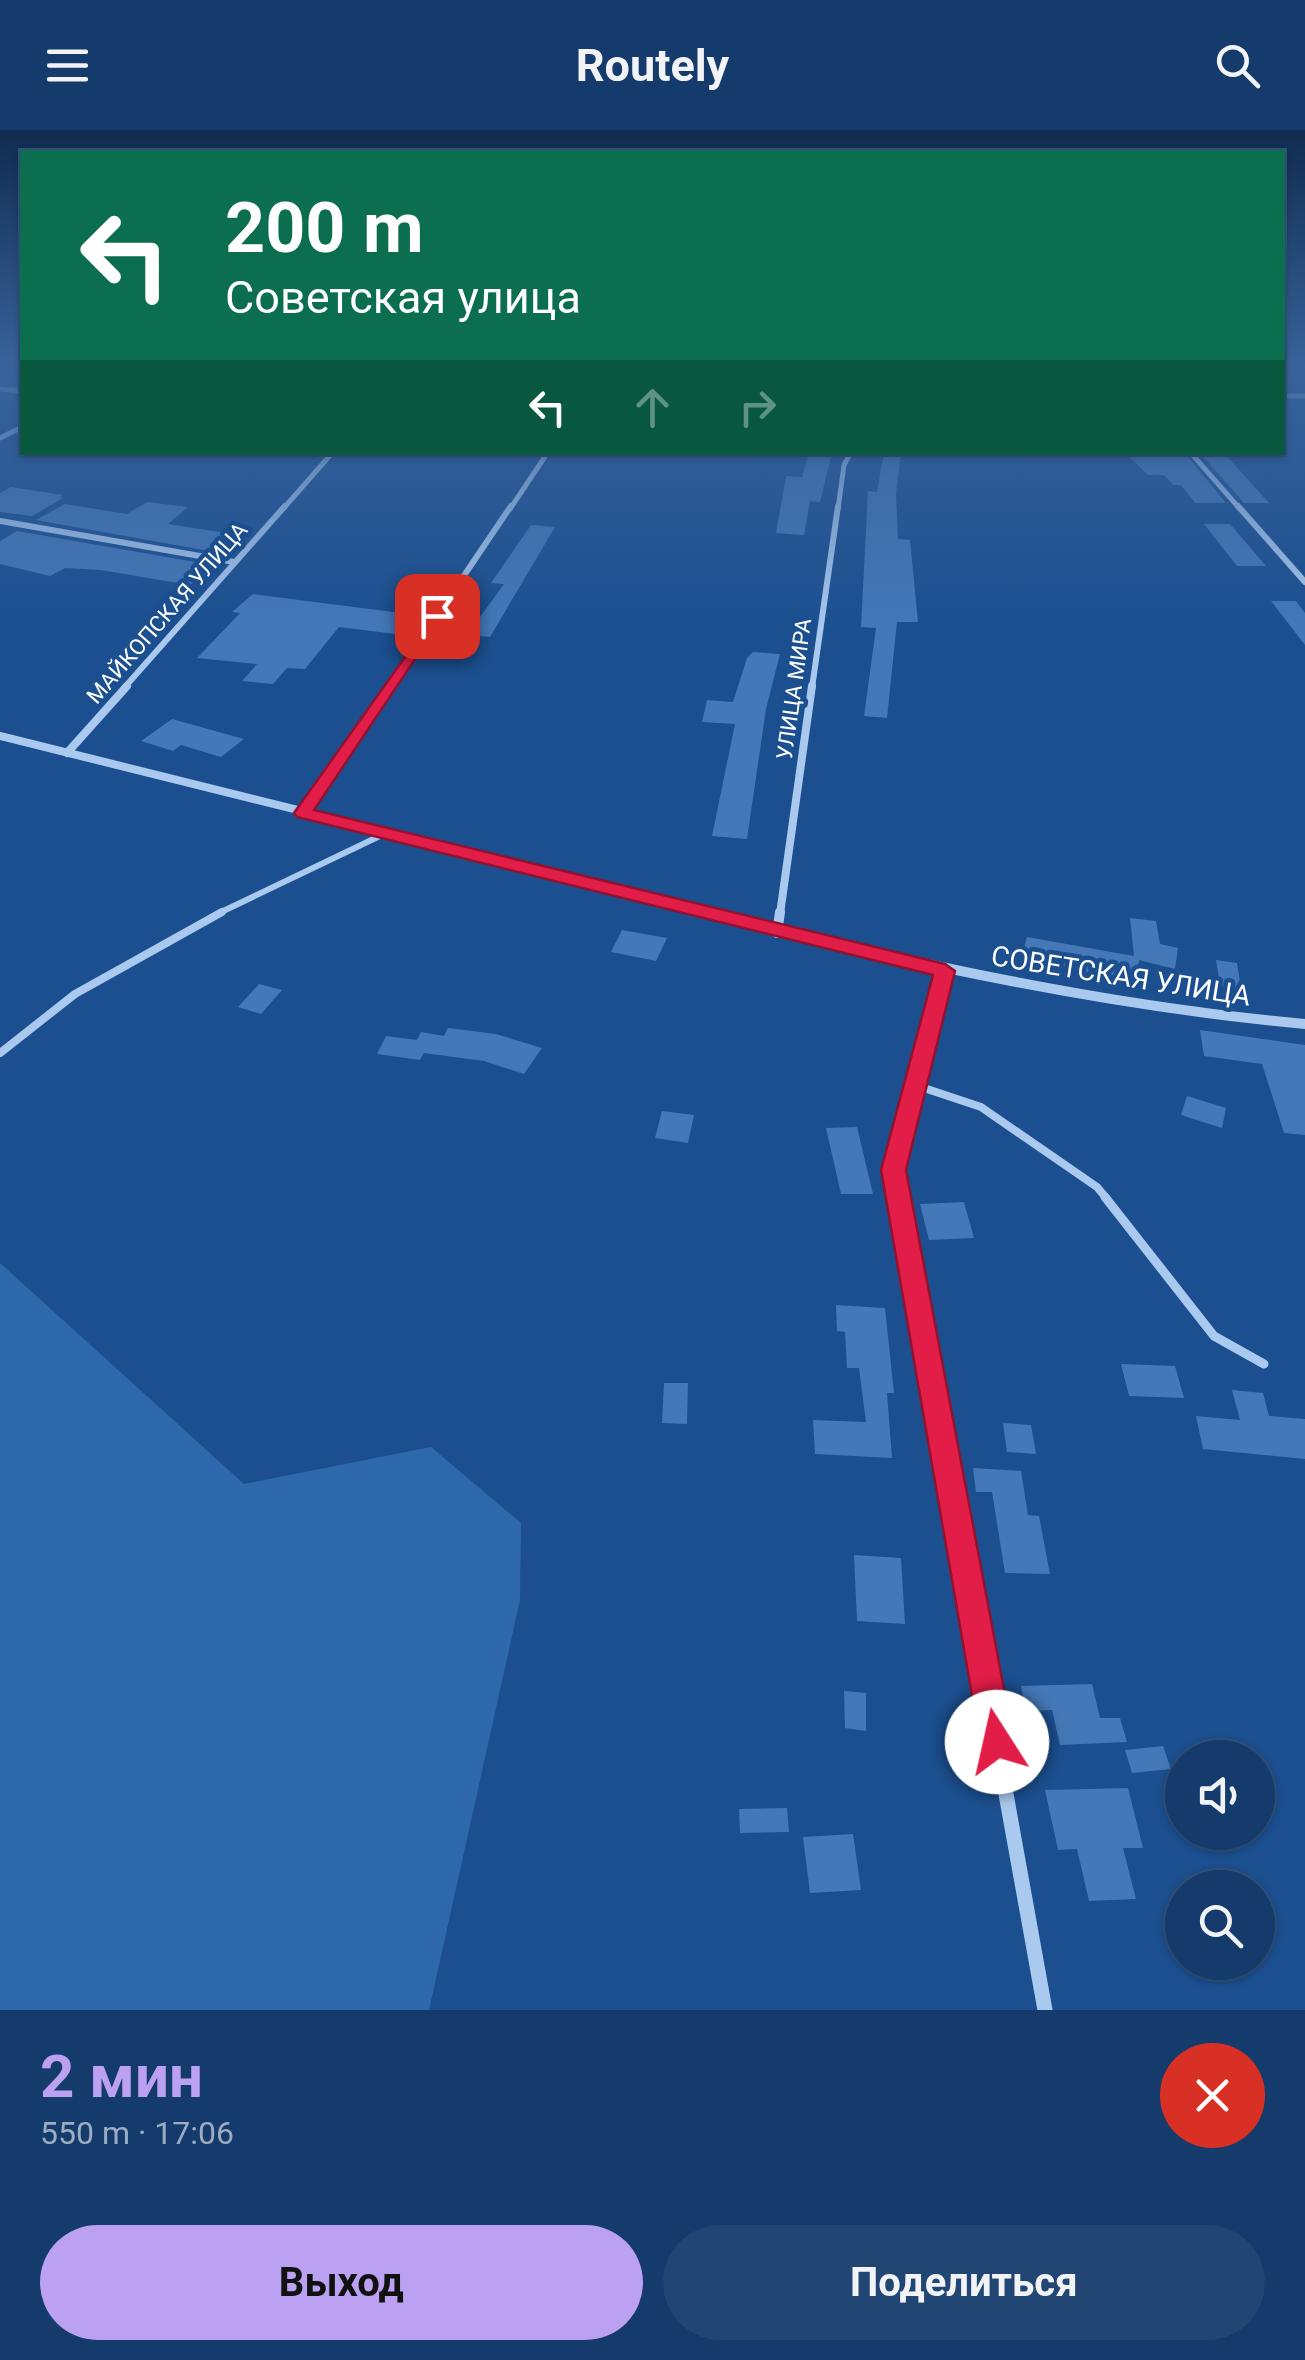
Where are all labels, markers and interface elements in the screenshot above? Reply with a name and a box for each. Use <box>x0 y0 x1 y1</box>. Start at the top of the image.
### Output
icon: menu <box>40 38 95 93</box>
icon: search <box>1210 38 1265 93</box>
text: Routely <box>576 39 729 92</box>
text: 200 m <box>225 187 424 269</box>
icon: left <box>60 190 190 320</box>
text: Советская улица <box>225 271 581 324</box>
icon: left <box>520 380 575 435</box>
icon: ahead <box>625 380 680 435</box>
icon: right <box>730 380 785 435</box>
street label: МАЙКОПСКАЯ УЛИЦА <box>82 517 253 709</box>
pin <box>395 574 480 659</box>
icon: arrive <box>410 589 465 644</box>
street label: УЛИЦА МИРА <box>772 616 816 761</box>
street label: СОВЕТСКАЯ УЛИЦА <box>989 939 1253 1013</box>
position arrow <box>945 1690 1049 1794</box>
map controls <box>1165 1740 1275 1980</box>
button: sound <box>1165 1740 1275 1850</box>
button: search <box>1165 1870 1275 1980</box>
text: 2 мин <box>40 2041 203 2112</box>
button: close <box>1160 2043 1265 2148</box>
text: 550 m · 17:06 <box>40 2114 234 2152</box>
button: Выход <box>40 2225 643 2340</box>
button: Поделиться <box>663 2225 1265 2340</box>

